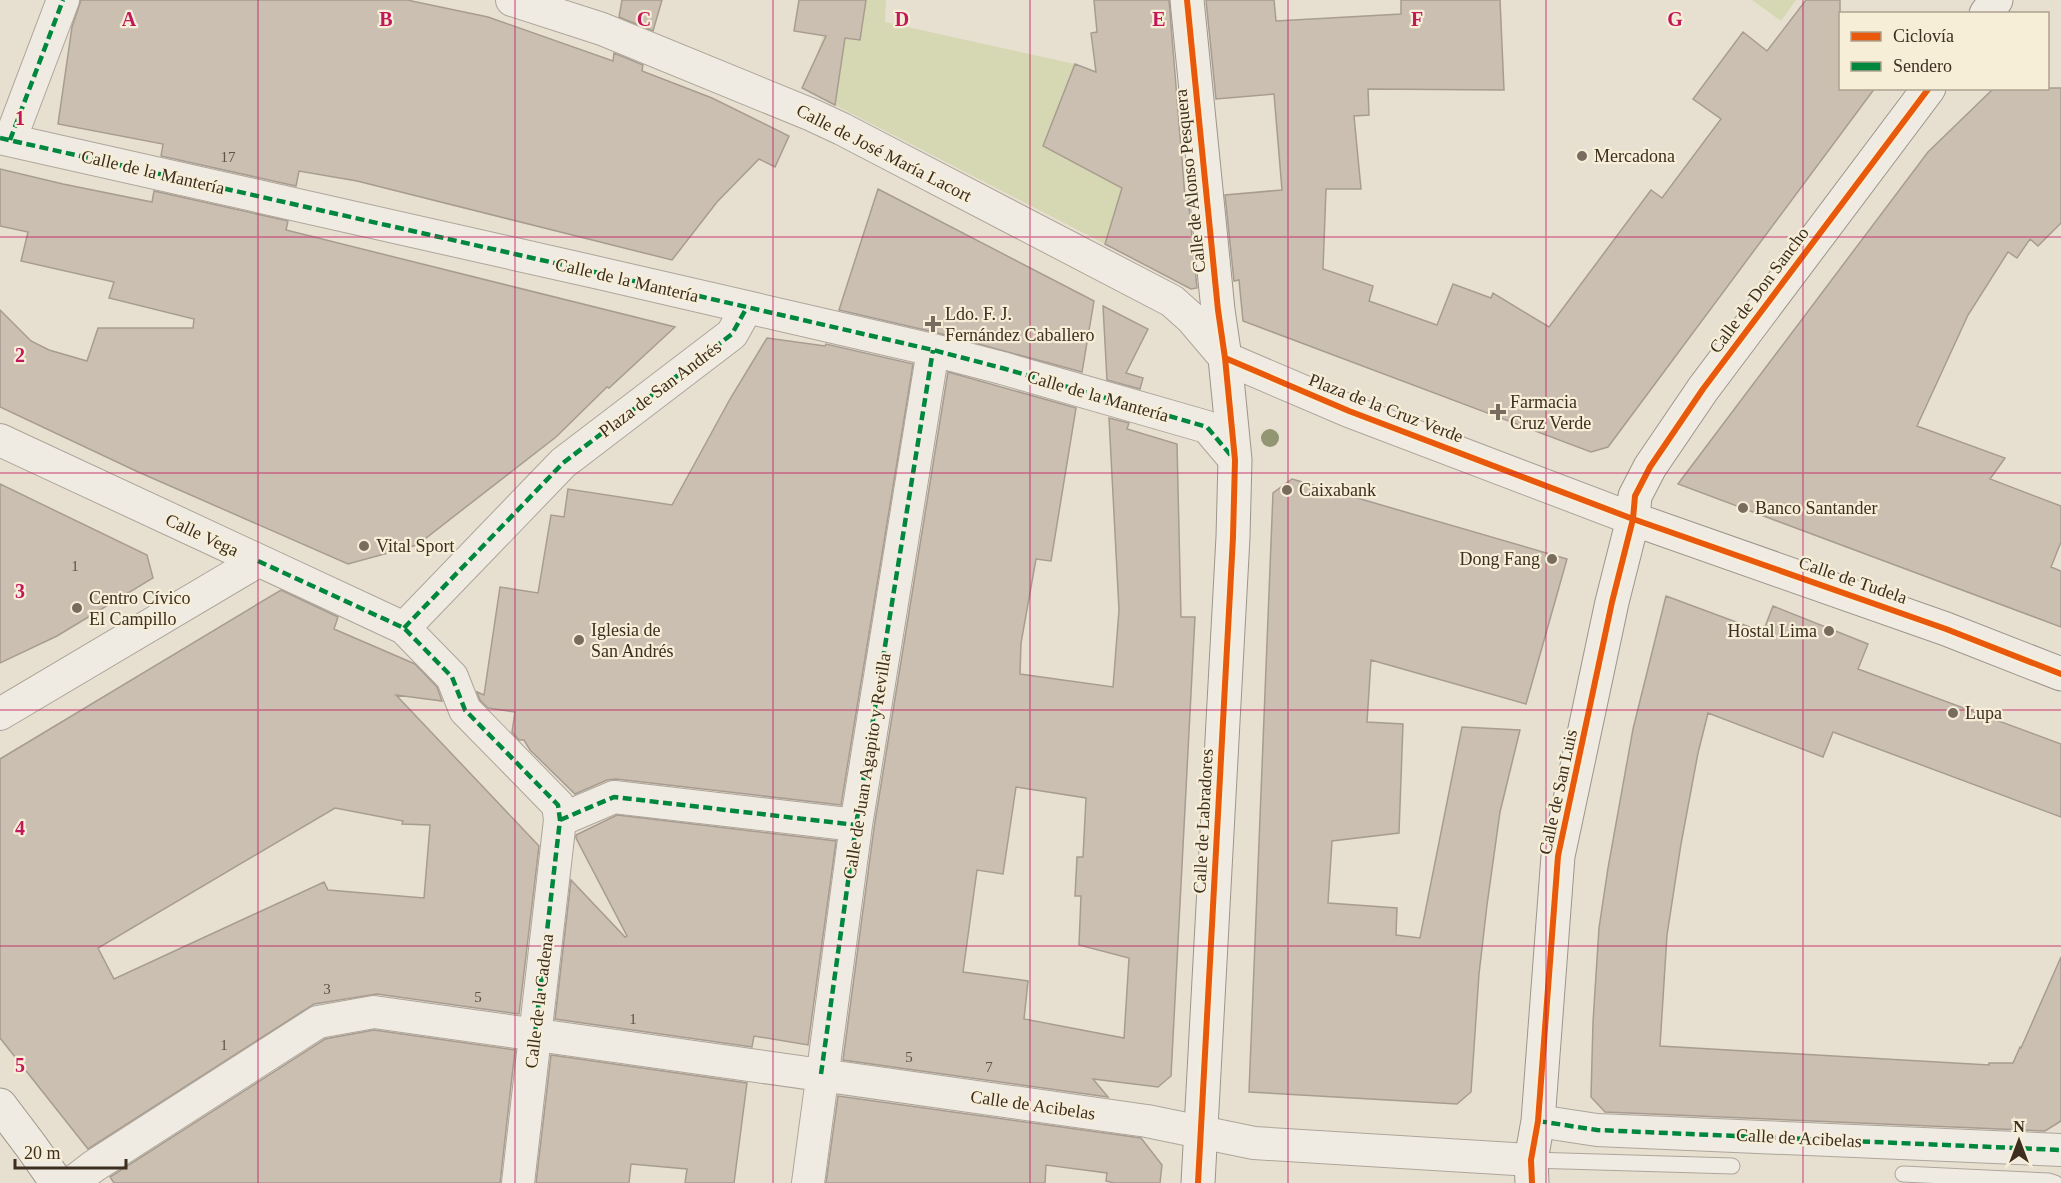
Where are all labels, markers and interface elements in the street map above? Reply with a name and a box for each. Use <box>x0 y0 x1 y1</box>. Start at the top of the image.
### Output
text: A <box>122 8 137 30</box>
text: B <box>379 8 393 30</box>
text: C <box>637 8 651 30</box>
text: D <box>895 8 909 30</box>
text: E <box>1152 8 1166 30</box>
text: F <box>1411 8 1423 30</box>
text: G <box>1667 8 1683 30</box>
legend <box>1839 12 2049 90</box>
text: Ciclovía <box>1893 26 1954 46</box>
text: Sendero <box>1893 56 1952 76</box>
street label: Calle de Alonso Pesquera <box>1170 88 1210 274</box>
street label: Calle de José María Lacort <box>793 100 975 206</box>
text: 1 <box>15 107 25 129</box>
street label: Calle de la Mantería <box>79 146 227 198</box>
place label: Mercadona <box>1594 146 1675 166</box>
house number: 17 <box>221 149 236 165</box>
marker: Mercadona <box>1575 149 1589 163</box>
street label: Calle de Don Sancho <box>1705 223 1813 357</box>
street label: Calle de la Mantería <box>553 254 701 306</box>
place label: Ldo. F. J. Fernández Caballero <box>945 304 1094 345</box>
marker: Ldo. F. J. Fernández Caballero <box>926 317 940 331</box>
street label: Plaza de San Andrés <box>595 337 725 441</box>
text: 2 <box>15 344 25 366</box>
street label: Calle de la Mantería <box>1025 366 1171 426</box>
street label: Plaza de la Cruz Verde <box>1306 369 1466 447</box>
place label: Farmacia Cruz Verde <box>1510 392 1591 433</box>
marker: Farmacia Cruz Verde <box>1491 405 1505 419</box>
place label: Caixabank <box>1299 480 1376 500</box>
marker: Caixabank <box>1280 483 1294 497</box>
place label: Banco Santander <box>1755 498 1877 518</box>
marker: Banco Santander <box>1736 501 1750 515</box>
street label: Calle Vega <box>162 509 242 561</box>
place label: Vital Sport <box>376 536 454 556</box>
marker: Vital Sport <box>357 539 371 553</box>
place label: Dong Fang <box>1460 549 1540 569</box>
marker: Dong Fang <box>1545 552 1559 566</box>
street label: Calle de Tudela <box>1796 552 1910 608</box>
house number: 1 <box>71 558 79 574</box>
text: 3 <box>15 580 25 602</box>
place label: Centro Cívico El Campillo <box>89 588 191 629</box>
marker: Centro Cívico El Campillo <box>70 601 84 615</box>
place label: Iglesia de San Andrés <box>591 620 674 661</box>
place label: Hostal Lima <box>1728 621 1817 641</box>
marker: Hostal Lima <box>1822 624 1836 638</box>
marker: Iglesia de San Andrés <box>572 633 586 647</box>
street label: Calle de Juan Agapito y Revilla <box>839 652 895 880</box>
place label: Lupa <box>1965 703 2002 723</box>
marker: Lupa <box>1946 706 1960 720</box>
street label: Calle de San Luis <box>1535 728 1581 856</box>
street label: Calle de Labradores <box>1189 748 1217 894</box>
text: 4 <box>15 817 25 839</box>
street label: Calle de la Cadena <box>521 933 557 1069</box>
house number: 3 <box>323 981 331 997</box>
house number: 5 <box>474 989 482 1005</box>
house number: 1 <box>629 1011 637 1027</box>
house number: 1 <box>220 1037 228 1053</box>
house number: 5 <box>905 1049 913 1065</box>
text: 5 <box>15 1054 25 1076</box>
house number: 7 <box>985 1059 993 1075</box>
street label: Calle de Acibelas <box>969 1086 1097 1124</box>
north arrow <box>1989 1111 2049 1171</box>
text: N <box>2013 1118 2025 1135</box>
street label: Calle de Acibelas <box>1736 1125 1862 1151</box>
scale bar <box>15 1132 126 1170</box>
text: 20 m <box>24 1143 61 1163</box>

